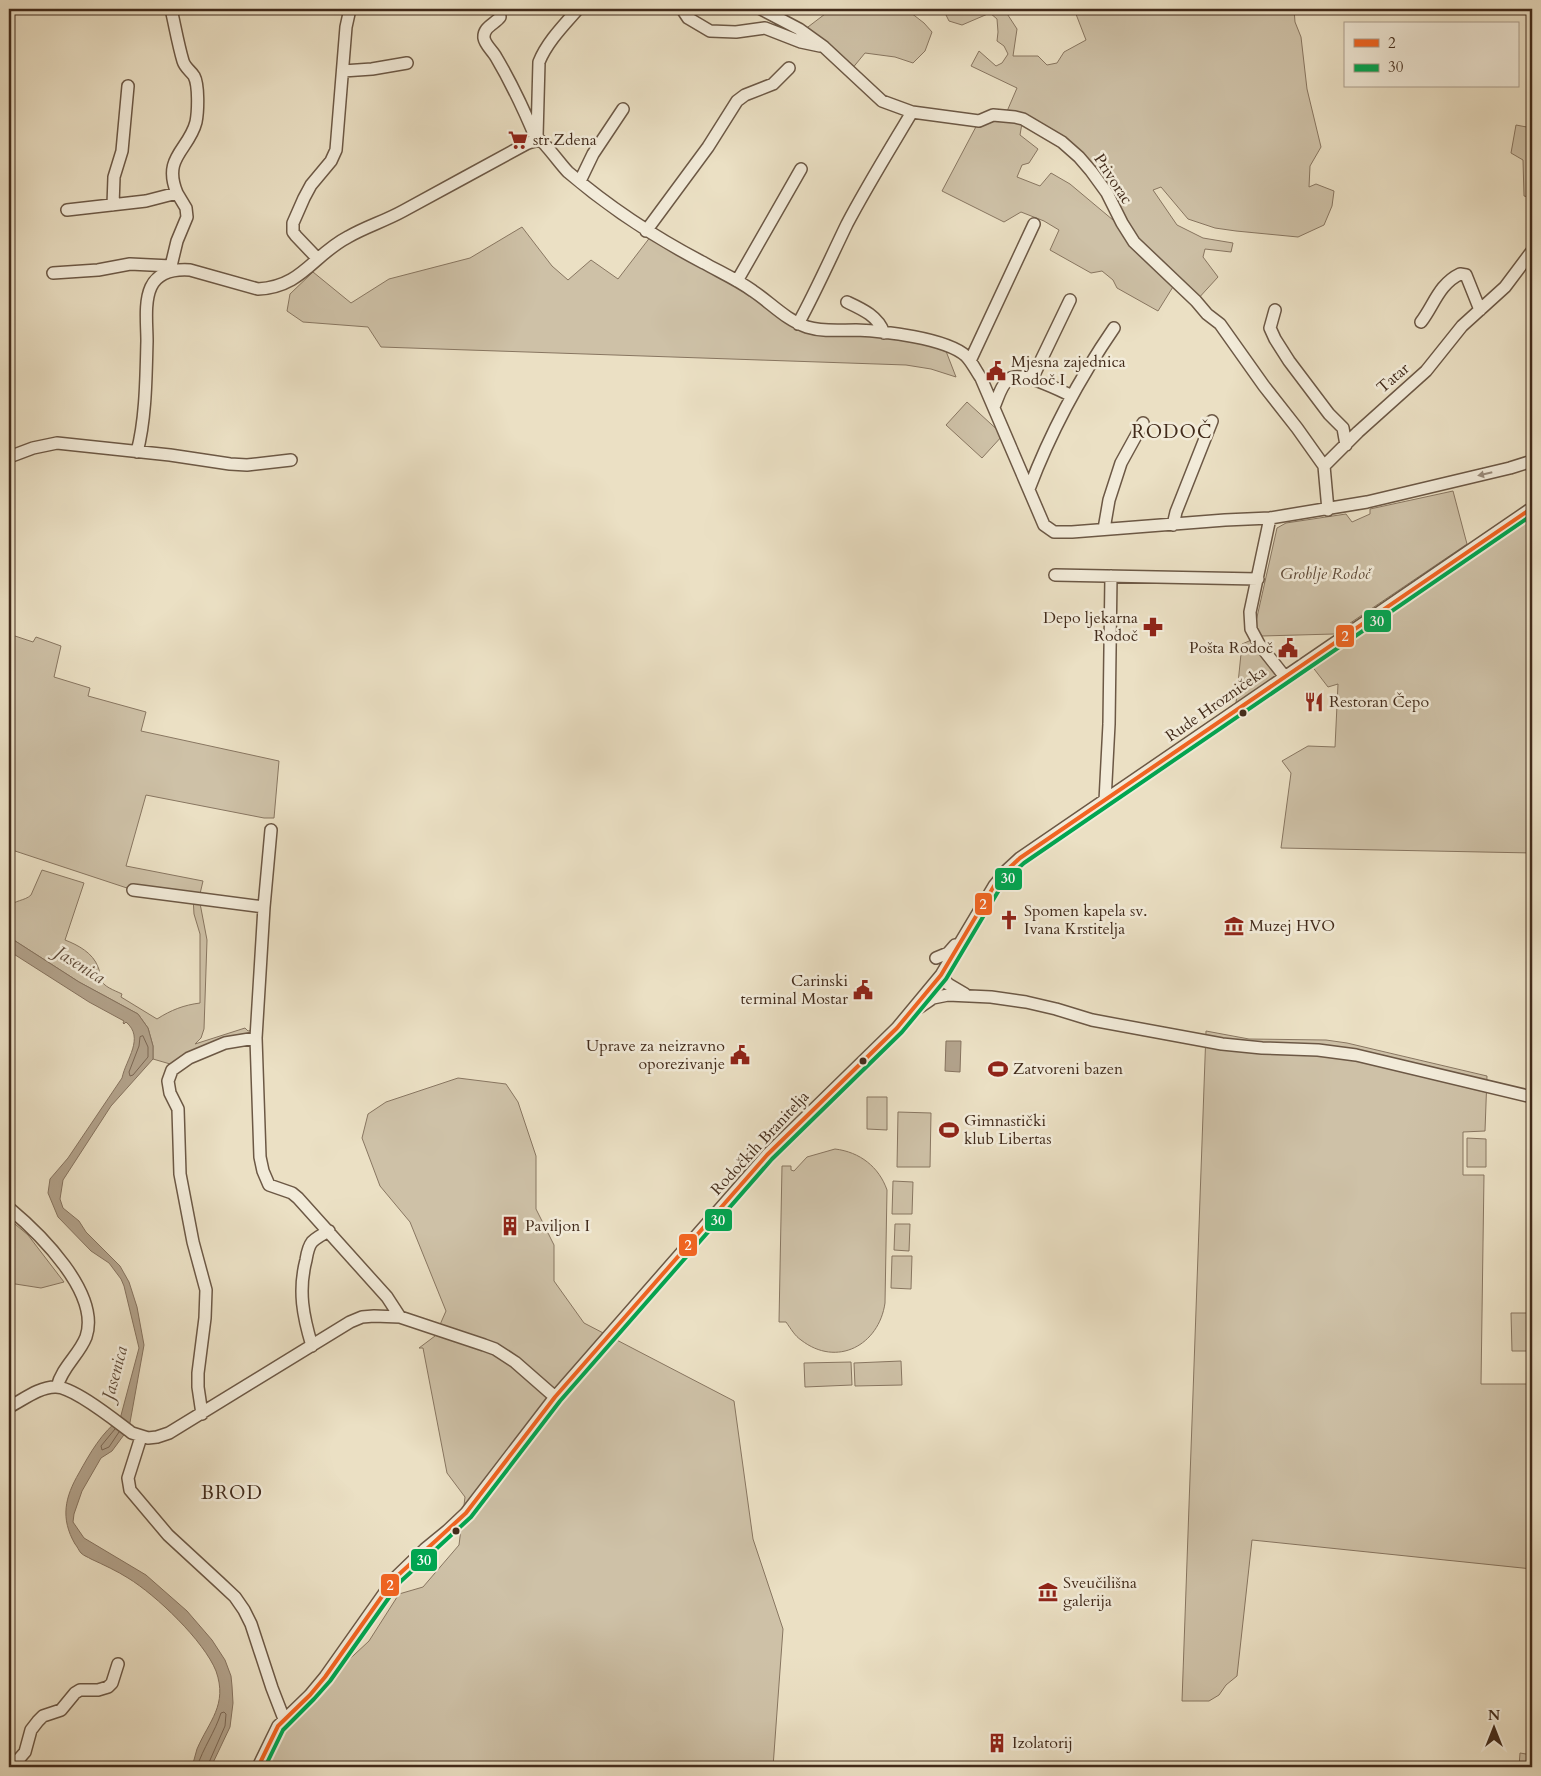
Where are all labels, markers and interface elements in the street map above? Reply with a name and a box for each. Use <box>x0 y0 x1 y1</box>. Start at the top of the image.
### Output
legend <box>1344 22 1518 88</box>
text: 2 <box>1388 33 1396 53</box>
text: 30 <box>1388 57 1404 77</box>
supermarket icon: str Zdena <box>507 129 529 151</box>
place label: str Zdena <box>533 129 597 151</box>
street label: Privorac <box>1088 149 1138 209</box>
place label: Mjesna zajednica Rodoč I <box>1011 351 1126 391</box>
street label: Tatar <box>1372 358 1414 398</box>
public building icon: Mjesna zajednica Rodoč I <box>985 360 1007 382</box>
district label: RODOČ <box>1132 419 1212 445</box>
one-way arrow <box>1478 470 1493 478</box>
park label: Groblje Rodoč <box>1280 563 1372 585</box>
place label: Depo ljekarna Rodoč <box>1043 607 1138 647</box>
line badge: 30 <box>1363 609 1392 633</box>
text: 30 <box>1370 612 1384 631</box>
pharmacy icon: Depo ljekarna Rodoč <box>1142 616 1164 638</box>
line badge: 2 <box>1335 624 1355 648</box>
text: 2 <box>1341 627 1349 646</box>
place label: Pošta Rodoč <box>1189 637 1273 659</box>
public building icon: Pošta Rodoč <box>1277 637 1299 659</box>
street label: Rude Hrozničeka <box>1161 661 1271 747</box>
restaurant icon: Restoran Čepo <box>1303 691 1325 713</box>
place label: Restoran Čepo <box>1329 691 1430 713</box>
unlabelled marker <box>1238 708 1248 718</box>
line badge: 30 <box>994 867 1023 891</box>
text: 30 <box>1001 869 1015 888</box>
line badge: 2 <box>974 892 993 916</box>
text: 2 <box>979 895 987 914</box>
place label: Spomen kapela sv. Ivana Krstitelja <box>1024 900 1147 940</box>
church icon: Spomen kapela sv. Ivana Krstitelja <box>998 909 1020 931</box>
museum icon: Muzej HVO <box>1223 915 1245 937</box>
place label: Muzej HVO <box>1249 915 1335 937</box>
water label: Jasenica <box>47 938 110 990</box>
place label: Carinski terminal Mostar <box>741 970 848 1010</box>
public building icon: Carinski terminal Mostar <box>852 979 874 1001</box>
place label: Uprave za neizravno oporezivanje <box>586 1035 725 1075</box>
public building icon: Uprave za neizravno oporezivanje <box>729 1044 751 1066</box>
unlabelled marker <box>858 1056 868 1066</box>
sports icon: Zatvoreni bazen <box>987 1058 1009 1080</box>
place label: Zatvoreni bazen <box>1013 1058 1123 1080</box>
street label: Rodočkih Branitelja <box>706 1086 814 1200</box>
place label: Gimnastički klub Libertas <box>964 1110 1051 1150</box>
sports icon: Gimnastički klub Libertas <box>938 1119 960 1141</box>
line badge: 30 <box>704 1208 733 1232</box>
text: 30 <box>711 1211 725 1230</box>
building icon: Paviljon I <box>499 1215 521 1237</box>
place label: Paviljon I <box>525 1215 590 1237</box>
line badge: 2 <box>678 1233 698 1257</box>
text: 2 <box>684 1236 692 1255</box>
water label: Jasenica <box>95 1343 134 1407</box>
district label: BROD <box>201 1480 263 1506</box>
unlabelled marker <box>451 1526 461 1536</box>
line badge: 30 <box>410 1548 438 1572</box>
text: 30 <box>417 1551 431 1570</box>
place label: Sveučilišna galerija <box>1063 1572 1137 1612</box>
line badge: 2 <box>380 1573 400 1597</box>
text: 2 <box>386 1576 394 1595</box>
museum icon: Sveučilišna galerija <box>1037 1581 1059 1603</box>
north arrow <box>1468 1704 1518 1754</box>
text: N <box>1488 1706 1500 1725</box>
building icon: Izolatorij <box>986 1732 1008 1754</box>
place label: Izolatorij <box>1012 1732 1073 1754</box>

